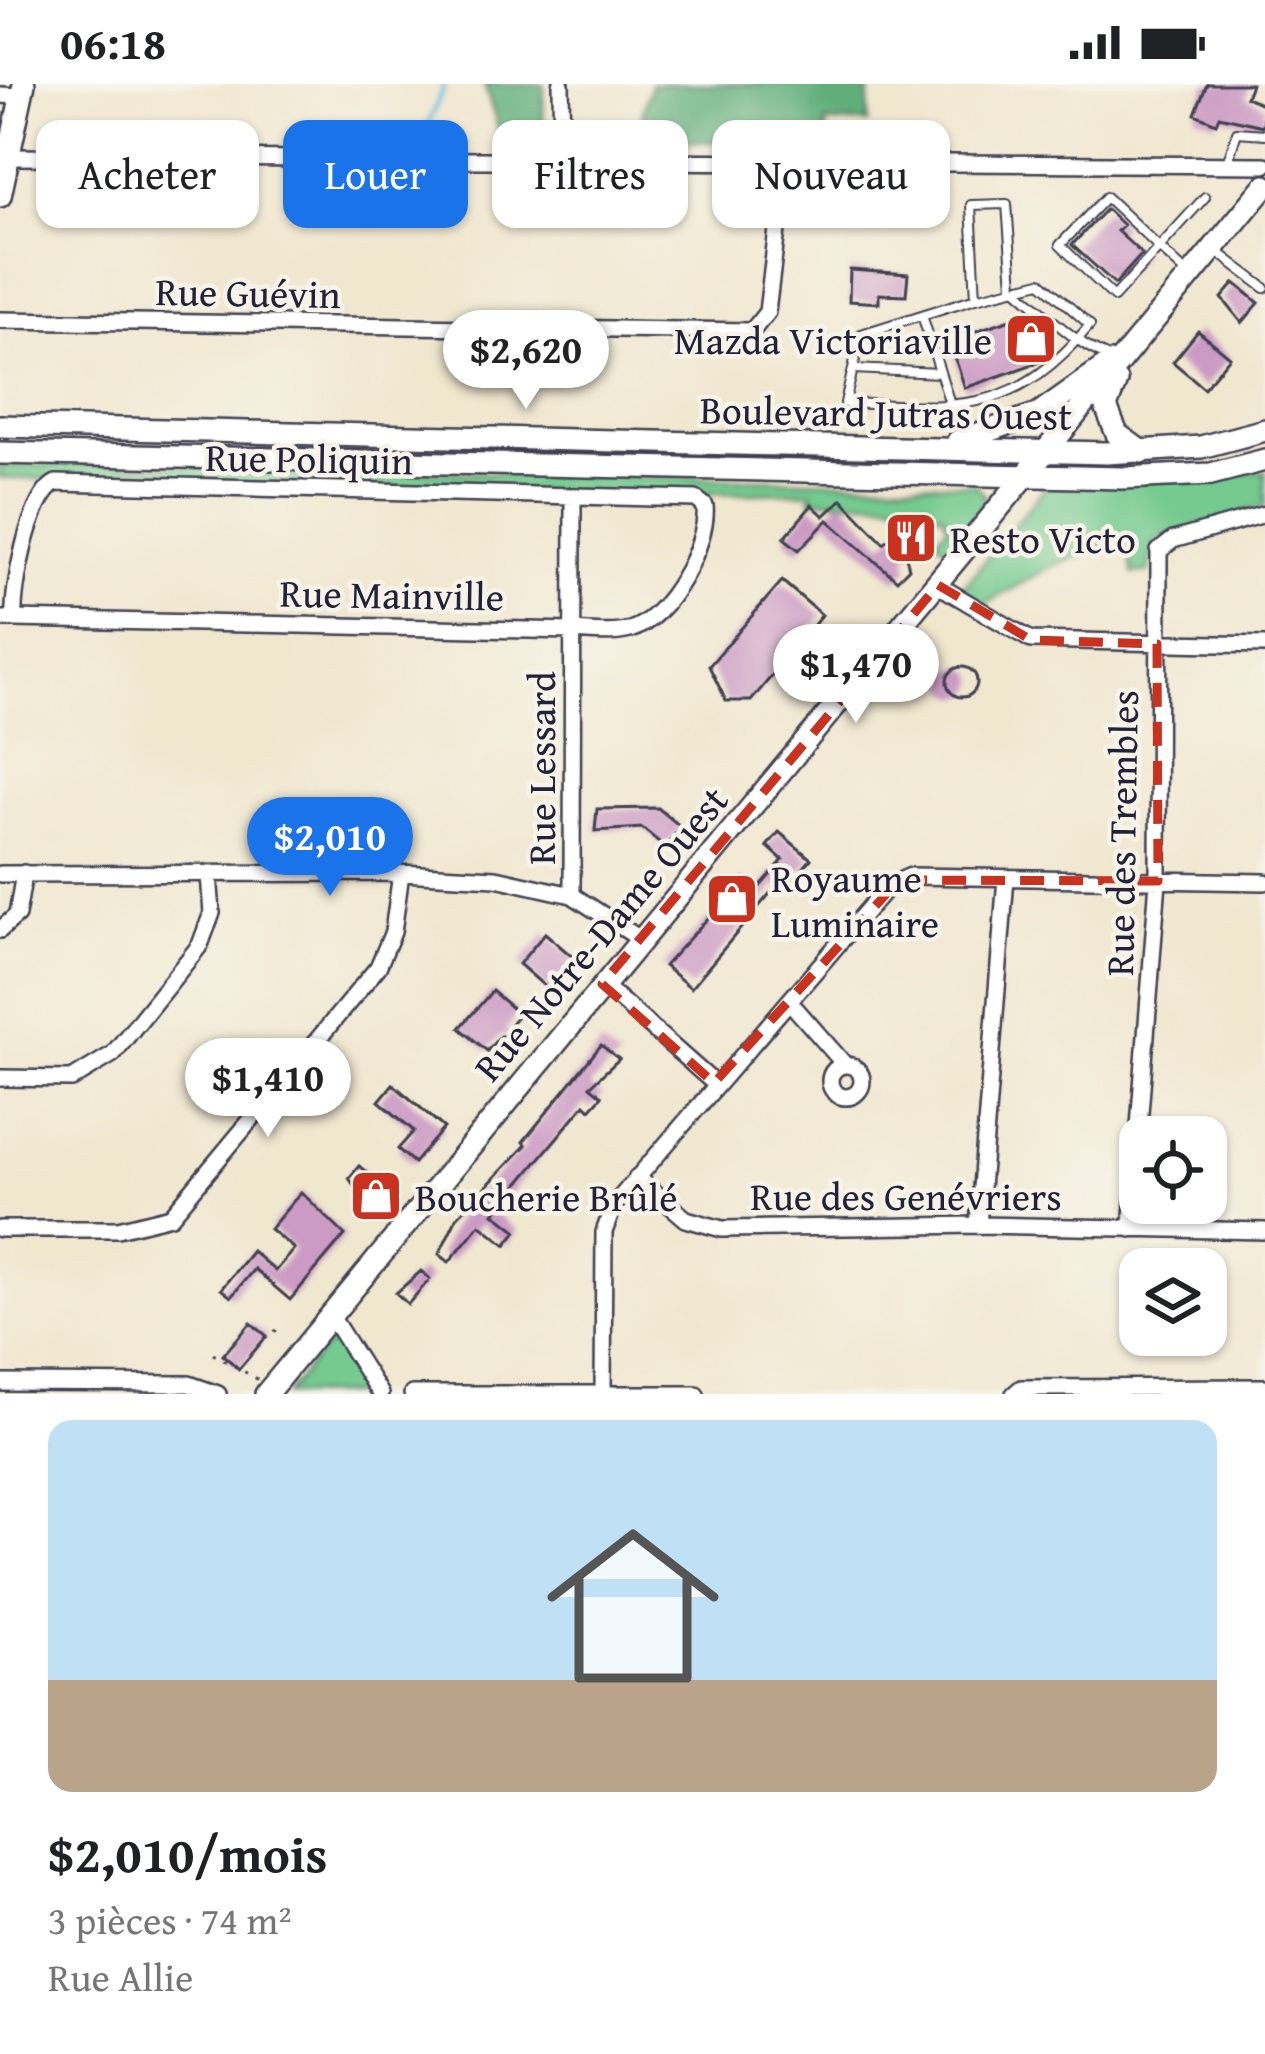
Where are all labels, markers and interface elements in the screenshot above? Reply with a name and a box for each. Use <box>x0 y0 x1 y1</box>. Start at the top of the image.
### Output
text: 06:18 <box>60 10 166 75</box>
chip: Acheter <box>36 120 259 228</box>
chip: Louer <box>283 120 468 228</box>
chip: Filtres <box>492 120 688 228</box>
chip: Nouveau <box>712 120 950 228</box>
street label: Rue Guévin <box>155 262 341 322</box>
pin: $2,620 <box>428 310 624 412</box>
place label: Mazda Victoriaville <box>674 311 992 368</box>
shop icon: Mazda Victoriaville <box>1003 311 1059 367</box>
text: $2,620 <box>470 320 582 377</box>
street label: Boulevard Jutras Ouest <box>699 380 1073 444</box>
street label: Rue Poliquin <box>205 428 413 488</box>
restaurant icon: Resto Victo <box>883 510 939 566</box>
place label: Resto Victo <box>950 510 1136 567</box>
street label: Rue Mainville <box>279 564 505 624</box>
pin: $1,470 <box>758 624 954 726</box>
text: $1,470 <box>800 634 912 691</box>
street label: Rue Lessard <box>512 671 569 865</box>
street label: Rue des Trembles <box>1090 690 1152 976</box>
street label: Rue Notre-Dame Ouest <box>459 773 741 1093</box>
pin: $2,010 <box>232 797 428 899</box>
text: $2,010 <box>274 807 386 864</box>
place label: Royaume Luminaire <box>771 849 939 951</box>
shop icon: Royaume Luminaire <box>704 871 760 927</box>
pin: $1,410 <box>170 1038 366 1140</box>
text: $1,410 <box>212 1048 324 1105</box>
map controls <box>1119 1116 1227 1356</box>
button: locate <box>1119 1116 1227 1224</box>
street label: Rue des Genévriers <box>750 1167 1062 1224</box>
shop icon: Boucherie Brûlé <box>348 1168 404 1224</box>
place label: Boucherie Brûlé <box>415 1168 677 1225</box>
button: layers <box>1119 1248 1227 1356</box>
icon: home <box>525 1498 741 1714</box>
text: $2,010/mois <box>48 1816 328 1891</box>
text: 3 pièces · 74 m² <box>48 1891 292 1948</box>
text: Rue Allie <box>48 1948 193 2005</box>

